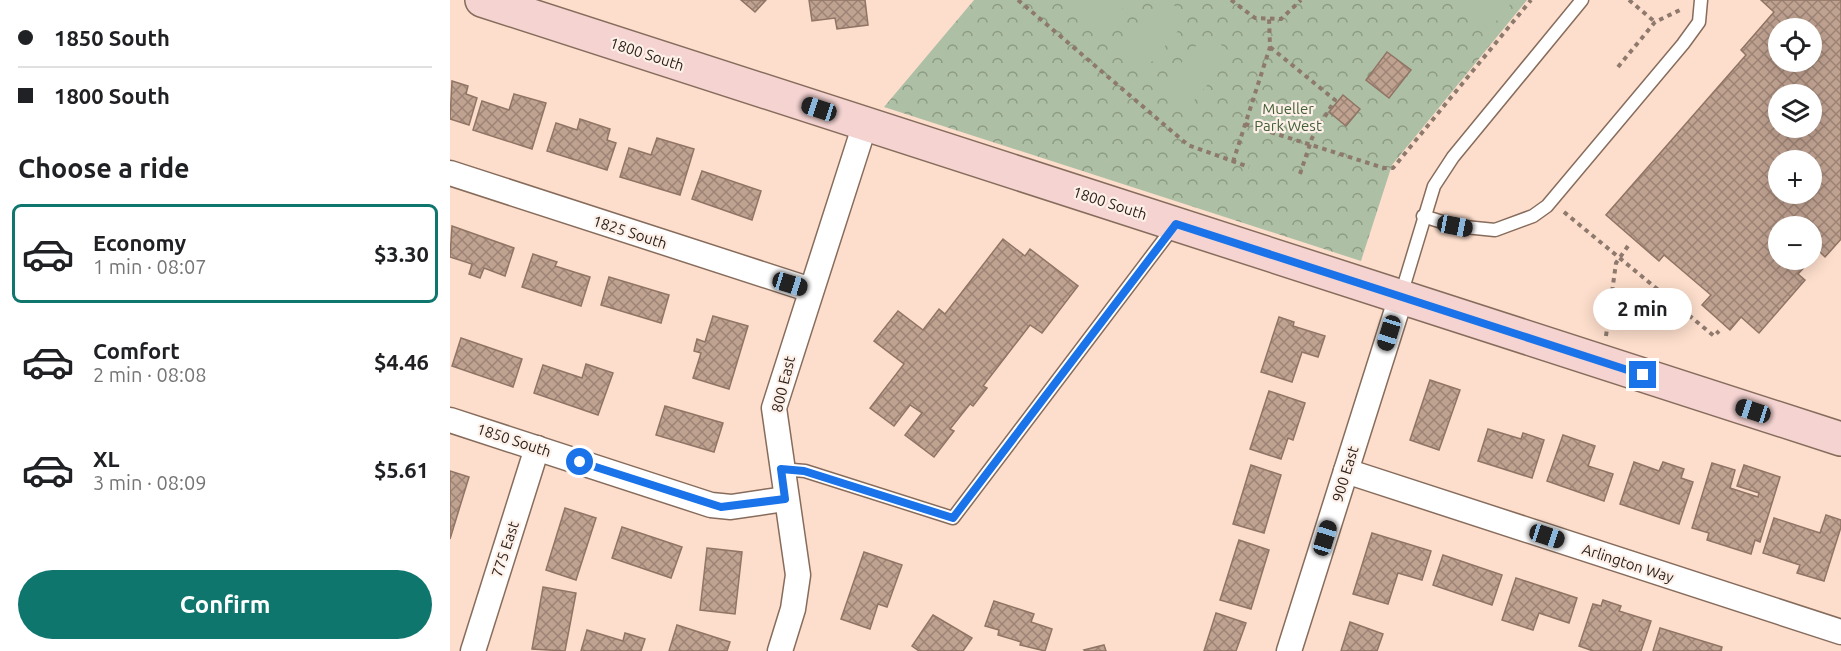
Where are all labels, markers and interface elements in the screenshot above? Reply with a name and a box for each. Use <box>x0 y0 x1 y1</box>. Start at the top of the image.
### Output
map controls <box>1768 18 1822 270</box>
button: locate <box>1768 18 1822 72</box>
text: 1850 South <box>54 25 170 50</box>
street label: 1800 South <box>608 34 686 74</box>
text: 1800 South <box>54 83 170 108</box>
button: layers <box>1768 84 1822 138</box>
car <box>799 95 839 123</box>
park label: Mueller Park West <box>1254 100 1322 134</box>
button: + <box>1768 150 1822 204</box>
text: Choose a ride <box>18 153 190 183</box>
street label: 1800 South <box>1071 183 1149 223</box>
street label: 1825 South <box>591 212 669 252</box>
car <box>1436 214 1474 238</box>
button: − <box>1768 216 1822 270</box>
icon: car <box>21 227 75 281</box>
text: Economy <box>93 230 186 255</box>
text: $3.30 <box>374 241 429 266</box>
text: 1 min · 08:07 <box>93 255 207 278</box>
car <box>770 270 810 298</box>
callout: 2 min <box>1594 288 1692 330</box>
text: 2 min <box>1617 297 1668 320</box>
car <box>1375 313 1403 353</box>
icon: car <box>21 335 75 389</box>
text: Comfort <box>93 338 180 363</box>
text: $4.46 <box>374 349 429 374</box>
street label: 800 East <box>768 354 798 414</box>
route end <box>1629 361 1656 388</box>
text: 2 min · 08:08 <box>93 363 207 386</box>
car <box>1733 397 1773 425</box>
street label: 1850 South <box>475 420 553 460</box>
icon: car <box>21 443 75 497</box>
street label: 900 East <box>1328 444 1362 504</box>
text: XL <box>93 446 120 471</box>
route start <box>566 448 593 475</box>
text: $5.61 <box>374 457 429 482</box>
text: 3 min · 08:09 <box>93 471 207 494</box>
car <box>1311 518 1339 558</box>
street label: 775 East <box>488 519 522 579</box>
car <box>1527 522 1567 550</box>
street label: Arlington Way <box>1580 540 1676 586</box>
button: Confirm <box>18 570 432 639</box>

